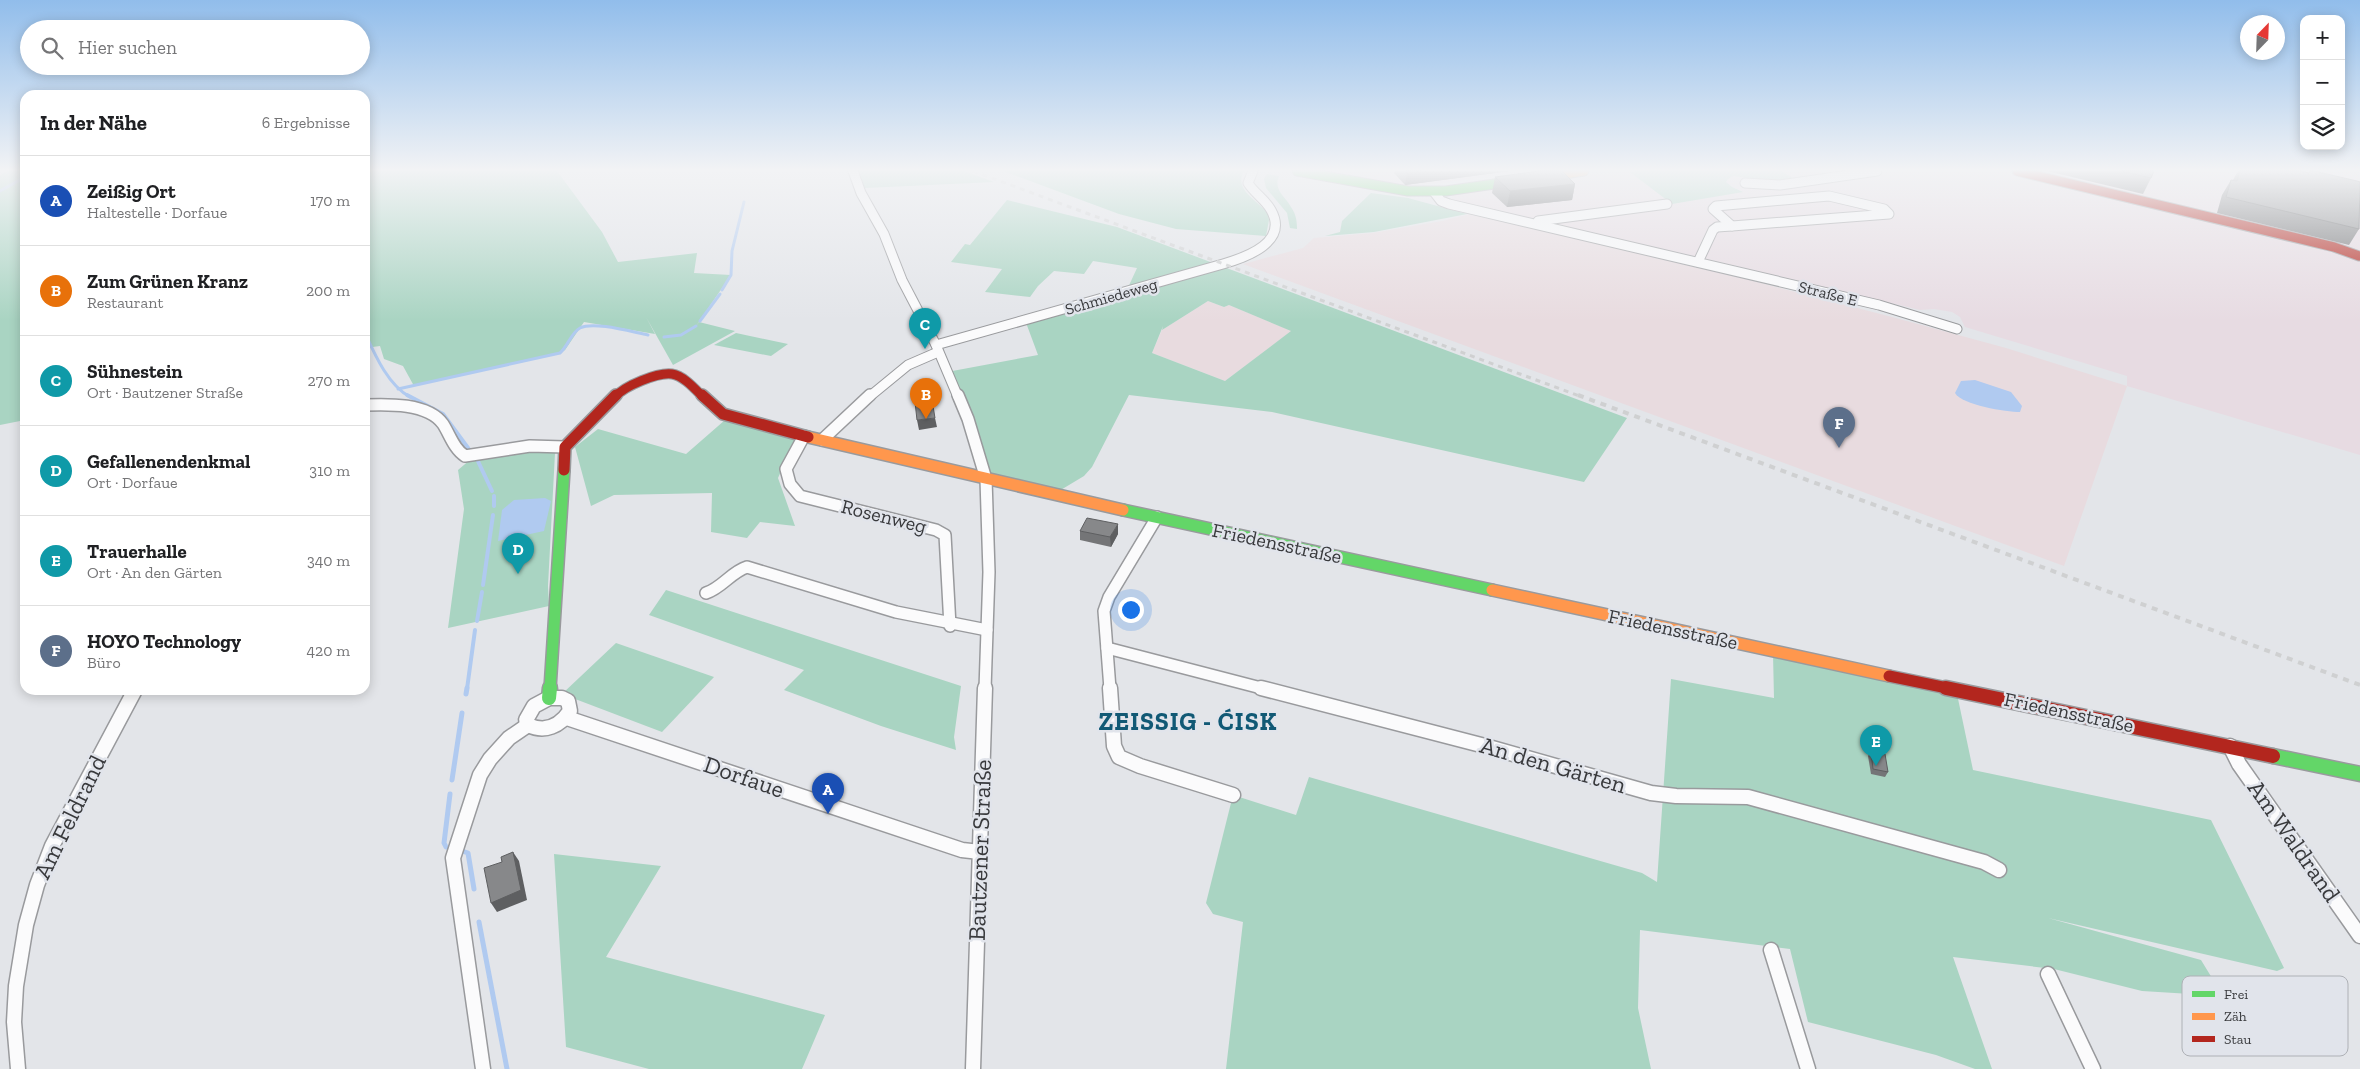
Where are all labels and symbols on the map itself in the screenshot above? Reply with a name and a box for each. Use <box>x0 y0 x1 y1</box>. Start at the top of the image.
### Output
north arrow <box>2240 15 2285 60</box>
street label: Schmiedeweg <box>1063 274 1160 319</box>
street label: Straße E <box>1797 277 1859 310</box>
pin: C <box>909 308 941 349</box>
pin: B <box>910 378 942 419</box>
pin: F <box>1823 407 1855 448</box>
street label: Rosenweg <box>839 494 929 538</box>
street label: Friedensstraße <box>1210 518 1344 568</box>
pin: D <box>502 533 534 574</box>
your location <box>1118 597 1144 623</box>
street label: Friedensstraße <box>1606 604 1740 654</box>
street label: Friedensstraße <box>2002 687 2136 737</box>
district label: ZEISSIG - ĆISK <box>1099 706 1277 736</box>
pin: E <box>1860 725 1892 766</box>
street label: An den Gärten <box>1477 730 1630 799</box>
street label: Dorfaue <box>700 749 788 804</box>
street label: Am Feldrand <box>27 750 112 883</box>
street label: Bautzener Straße <box>962 759 997 941</box>
pin: A <box>812 773 844 814</box>
street label: Am Waldrand <box>2242 774 2347 907</box>
legend <box>2182 976 2348 1056</box>
text: Frei <box>2224 986 2248 1003</box>
text: Zäh <box>2224 1008 2247 1025</box>
text: Stau <box>2224 1031 2251 1048</box>

